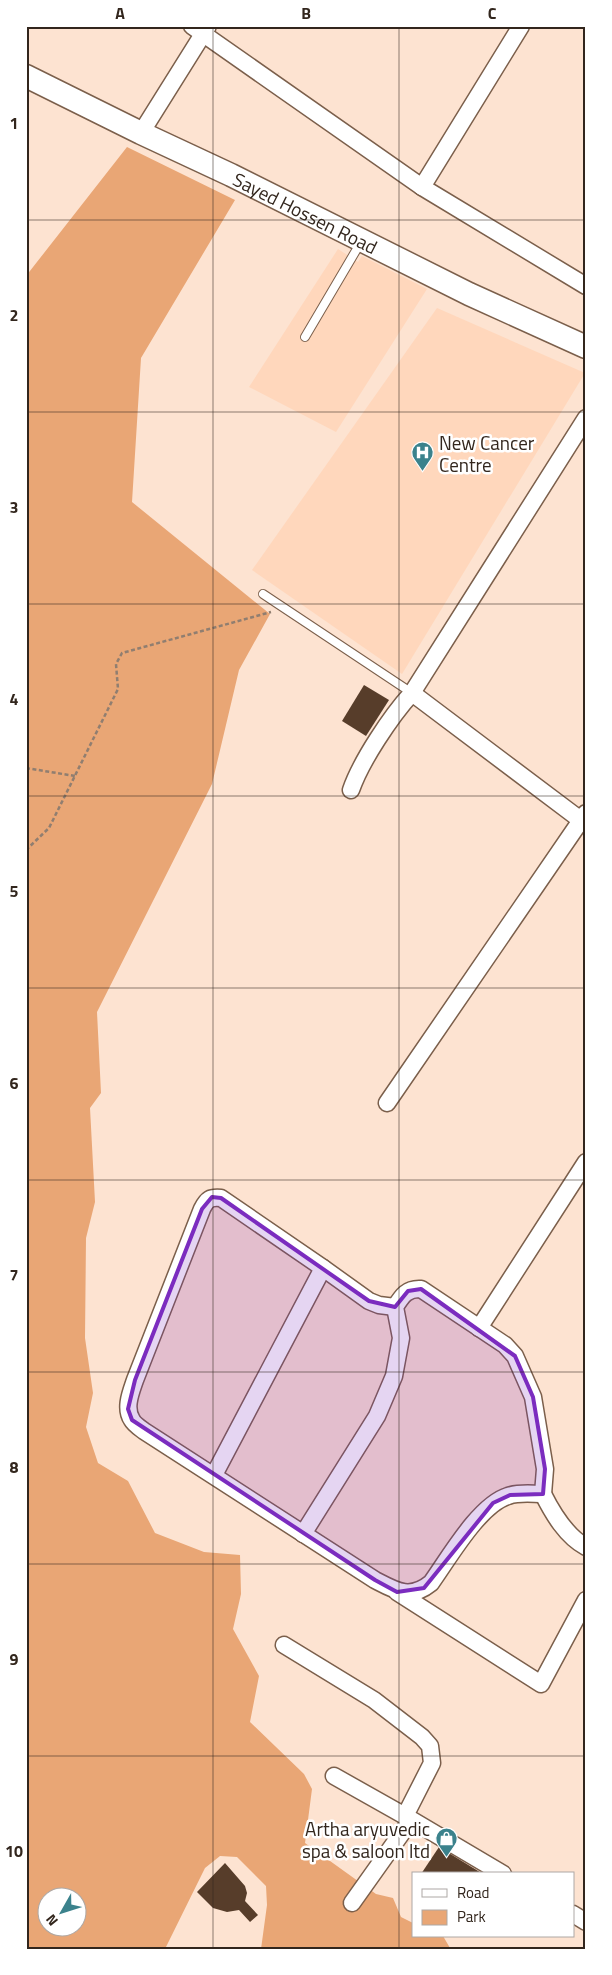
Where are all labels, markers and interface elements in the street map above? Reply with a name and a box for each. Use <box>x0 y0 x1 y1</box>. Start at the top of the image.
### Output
text: A <box>115 1 125 25</box>
text: B <box>301 1 311 25</box>
text: C <box>488 1 497 25</box>
text: 1 <box>10 111 18 135</box>
street label: Sayed Hossen Road <box>228 164 383 261</box>
text: 2 <box>10 303 18 327</box>
place label: New Cancer Centre <box>439 428 535 479</box>
hospital icon: New Cancer Centre <box>411 441 435 472</box>
text: 3 <box>10 495 18 519</box>
text: 4 <box>10 687 19 711</box>
text: 5 <box>10 879 19 903</box>
text: 6 <box>10 1071 19 1095</box>
text: 7 <box>10 1263 18 1287</box>
text: 8 <box>10 1455 19 1479</box>
text: 9 <box>10 1647 19 1671</box>
place label: Artha aryuvedic spa & saloon ltd <box>302 1814 430 1865</box>
shop icon: Artha aryuvedic spa & saloon ltd <box>434 1827 458 1858</box>
text: 10 <box>5 1839 23 1863</box>
legend <box>412 1872 574 1938</box>
text: Road <box>457 1881 489 1904</box>
north arrow <box>38 1888 88 1938</box>
text: Park <box>457 1905 486 1928</box>
text: N <box>40 1910 63 1931</box>

